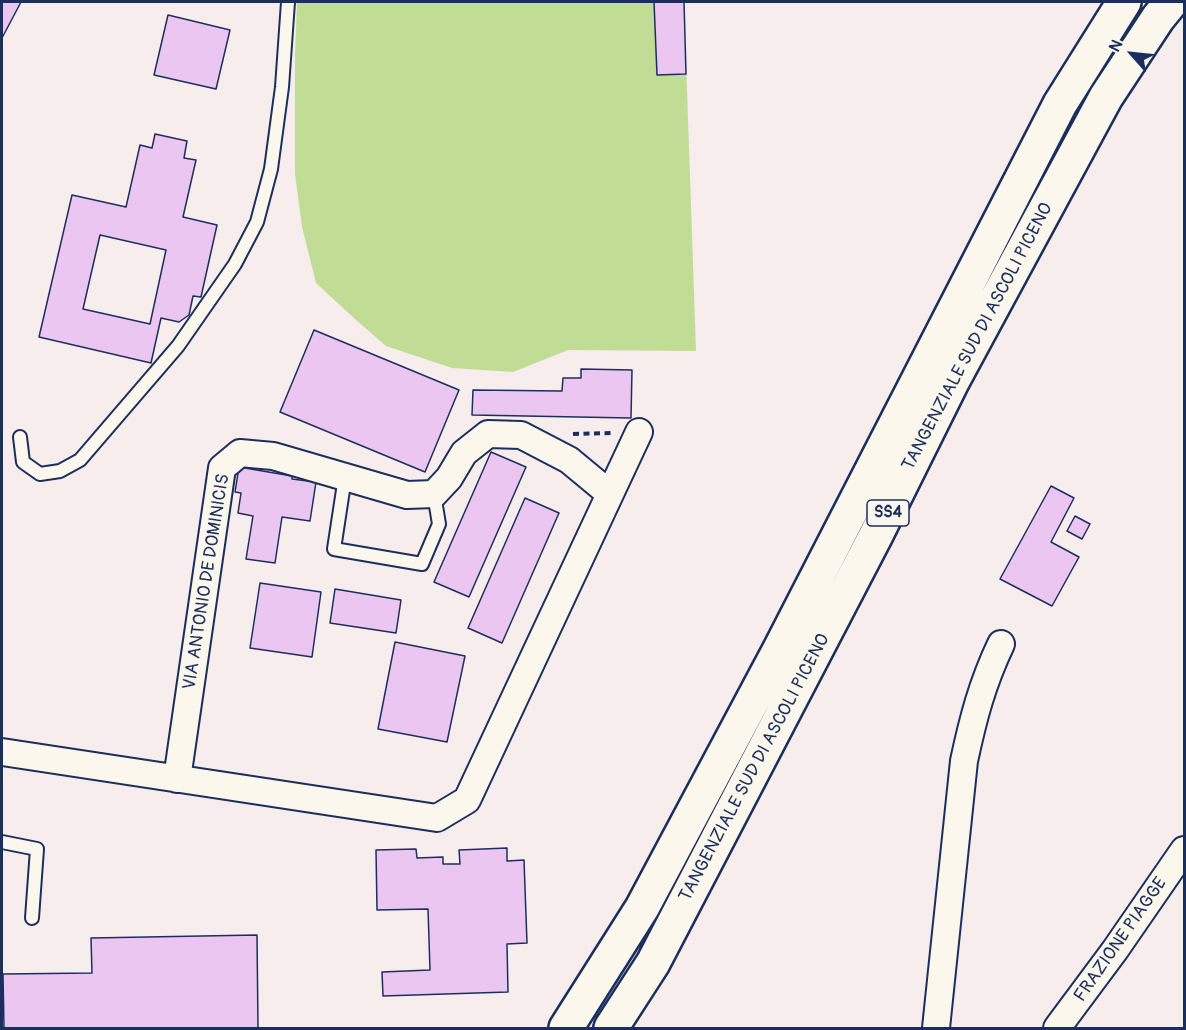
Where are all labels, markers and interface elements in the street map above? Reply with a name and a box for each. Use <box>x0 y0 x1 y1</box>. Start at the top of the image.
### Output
north arrow <box>1102 24 1162 84</box>
text: N <box>1105 36 1127 55</box>
street label: TANGENZIALE SUD DI ASCOLI PICENO <box>898 199 1058 475</box>
street label: VIA ANTONIO DE DOMINICIS <box>179 472 235 692</box>
road number: SS4 <box>867 500 909 526</box>
street label: TANGENZIALE SUD DI ASCOLI PICENO <box>675 630 835 906</box>
street label: FRAZIONE PIAGGE <box>1070 874 1172 1006</box>

